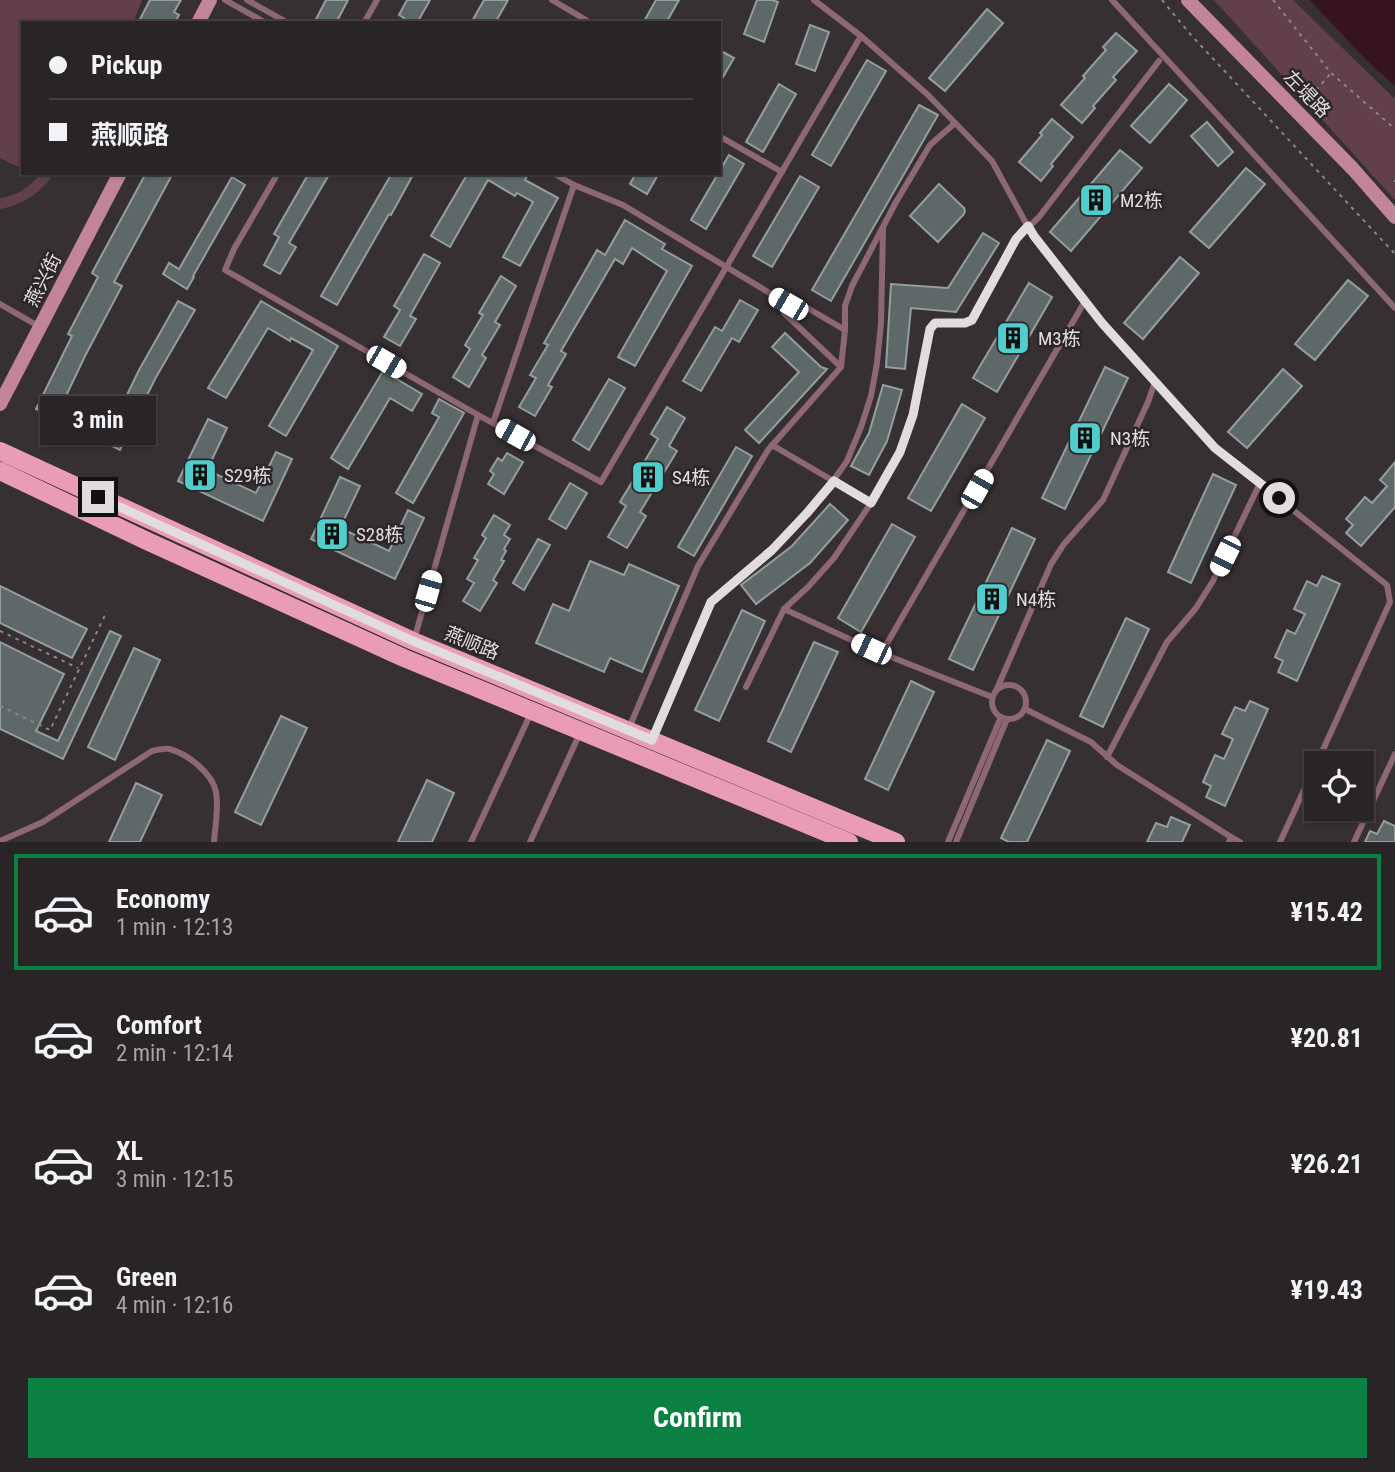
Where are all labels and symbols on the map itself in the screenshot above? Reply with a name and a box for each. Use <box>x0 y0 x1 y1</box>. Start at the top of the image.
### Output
street label: 左堤路 <box>1279 66 1335 122</box>
building icon: M2栋 <box>1077 181 1115 219</box>
place label: M2栋 <box>1120 189 1163 212</box>
street label: 燕兴街 <box>20 249 66 311</box>
car <box>765 284 812 324</box>
building icon: M3栋 <box>994 319 1032 357</box>
place label: M3栋 <box>1038 327 1081 350</box>
car <box>363 342 410 382</box>
callout: 3 min <box>40 396 156 444</box>
car <box>492 416 539 454</box>
building icon: N3栋 <box>1066 419 1104 457</box>
place label: N3栋 <box>1110 427 1150 450</box>
building icon: S29栋 <box>181 456 219 494</box>
building icon: S4栋 <box>629 458 667 496</box>
place label: S29栋 <box>224 464 272 487</box>
place label: S4栋 <box>672 466 710 489</box>
car <box>958 466 997 512</box>
route end <box>82 481 114 513</box>
route start <box>1263 482 1295 514</box>
building icon: S28栋 <box>313 515 351 553</box>
place label: S28栋 <box>356 523 404 546</box>
car <box>1207 533 1244 579</box>
car <box>413 568 444 614</box>
building icon: N4栋 <box>973 580 1011 618</box>
place label: N4栋 <box>1016 588 1056 611</box>
street label: 燕顺路 <box>441 622 503 664</box>
car <box>848 631 895 667</box>

